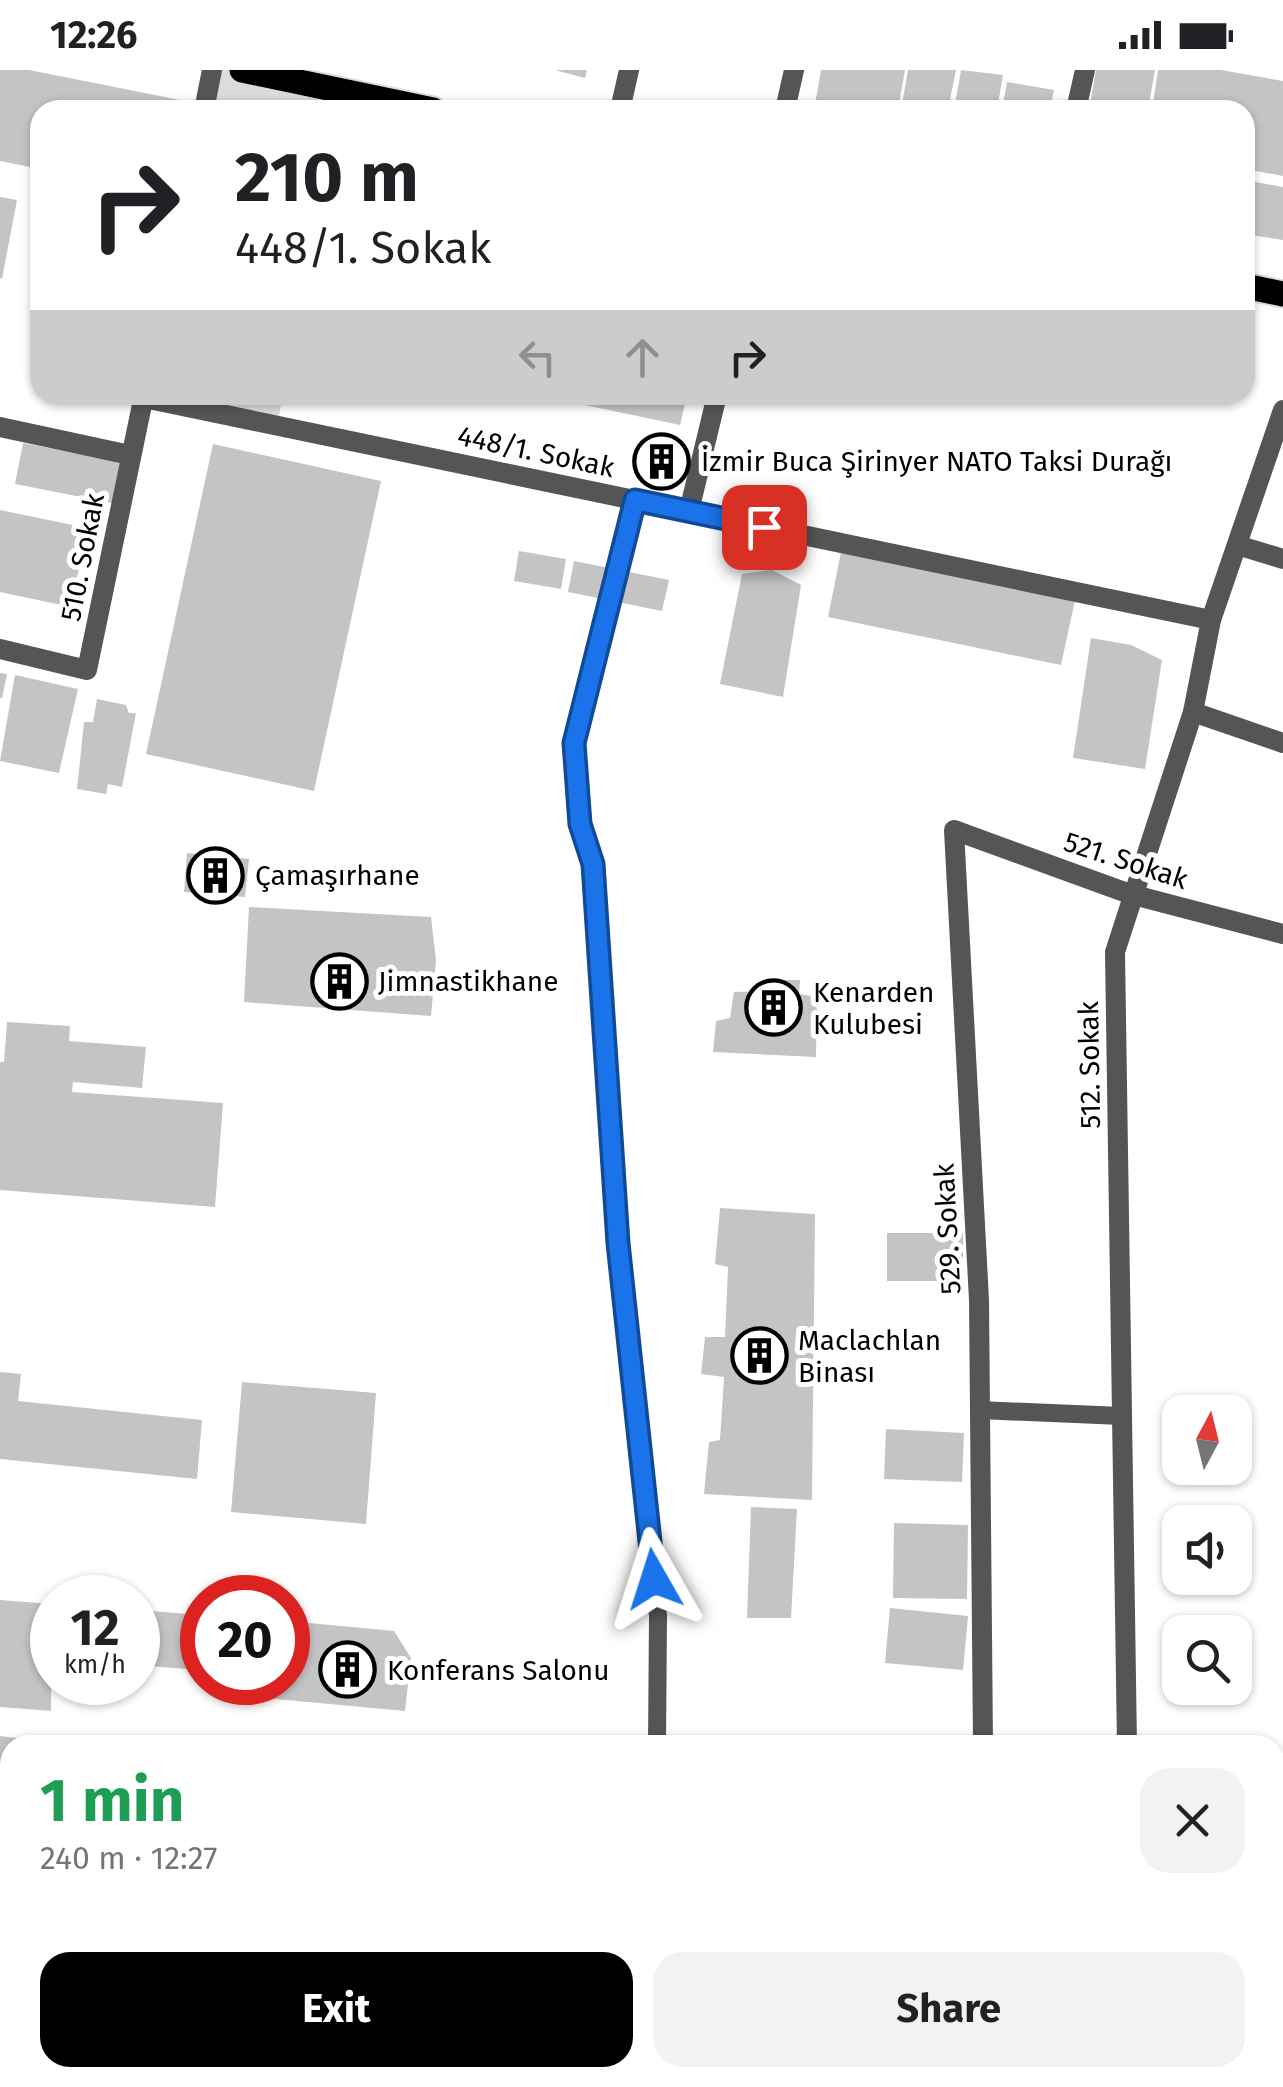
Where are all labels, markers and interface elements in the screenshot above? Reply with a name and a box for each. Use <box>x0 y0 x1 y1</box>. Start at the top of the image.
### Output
text: 12:26 <box>50 12 137 58</box>
text: 210 m <box>235 136 419 220</box>
icon: right <box>70 140 200 270</box>
text: 448/1. Sokak <box>235 221 491 275</box>
icon: left <box>510 330 565 385</box>
icon: ahead <box>615 330 670 385</box>
icon: right <box>720 330 775 385</box>
street label: 448/1. Sokak <box>454 419 618 484</box>
building icon: İzmir Buca Şirinyer NATO Taksi Durağı <box>632 431 692 491</box>
place label: İzmir Buca Şirinyer NATO Taksi Durağı <box>701 445 1172 478</box>
pin <box>722 485 807 570</box>
street label: 510. Sokak <box>54 490 111 624</box>
icon: arrive <box>737 500 792 555</box>
street label: 521. Sokak <box>1060 825 1193 896</box>
building icon: Çamaşırhane <box>186 845 246 905</box>
place label: Çamaşırhane <box>255 859 420 892</box>
building icon: Jimnastikhane <box>309 951 369 1011</box>
place label: Jimnastikhane <box>378 965 559 998</box>
place label: Kenarden Kulubesi <box>813 976 934 1041</box>
building icon: Kenarden Kulubesi <box>744 978 804 1038</box>
street label: 512. Sokak <box>1072 1000 1107 1129</box>
street label: 529. Sokak <box>928 1162 967 1295</box>
place label: Maclachlan Binası <box>798 1324 941 1389</box>
building icon: Maclachlan Binası <box>729 1326 789 1386</box>
north arrow <box>1162 1395 1252 1485</box>
map controls <box>1162 1395 1252 1705</box>
button: sound <box>1162 1505 1252 1595</box>
position arrow <box>602 1527 706 1631</box>
speed limit sign: 20 <box>180 1575 310 1705</box>
text: 12 <box>70 1598 120 1658</box>
button: search <box>1162 1615 1252 1705</box>
building icon: Konferans Salonu <box>318 1640 378 1700</box>
text: km/h <box>64 1650 126 1680</box>
place label: Konferans Salonu <box>387 1654 610 1687</box>
text: 1 min <box>40 1765 184 1837</box>
button: close <box>1140 1768 1245 1873</box>
text: 240 m · 12:27 <box>40 1839 218 1877</box>
button: Exit <box>40 1952 633 2067</box>
button: Share <box>653 1952 1245 2067</box>

